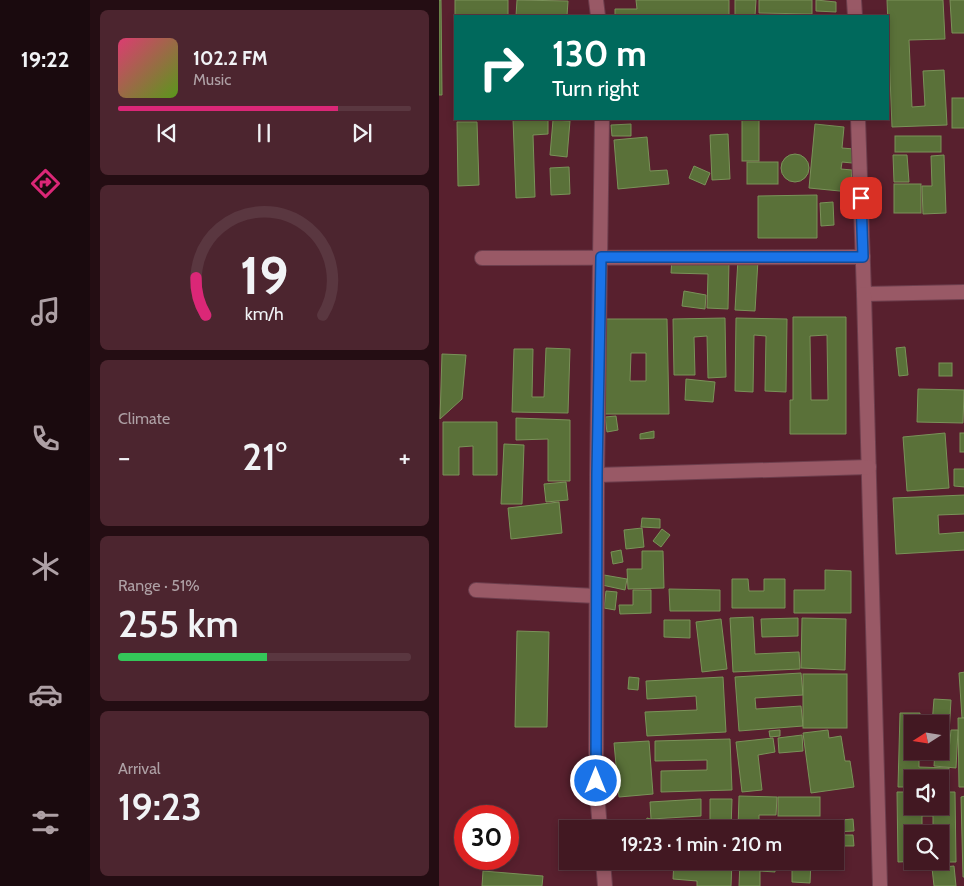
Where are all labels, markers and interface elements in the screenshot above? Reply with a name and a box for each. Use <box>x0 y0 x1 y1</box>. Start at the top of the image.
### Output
text: 130 m <box>552 32 647 75</box>
icon: right <box>469 35 534 100</box>
text: 19:22 <box>21 46 69 73</box>
text: 102.2 FM <box>193 47 268 70</box>
text: Music <box>193 70 231 89</box>
text: Turn right <box>552 75 639 102</box>
icon: previous <box>153 119 181 147</box>
icon: pause <box>250 119 278 147</box>
icon: next <box>348 119 376 147</box>
icon: directions <box>28 166 63 201</box>
pin <box>840 177 882 219</box>
icon: arrive <box>847 184 875 212</box>
text: 19 <box>240 244 289 307</box>
icon: music <box>28 294 63 329</box>
text: km/h <box>245 303 284 324</box>
text: Climate <box>118 409 170 428</box>
icon: phone <box>28 421 63 456</box>
text: 21° <box>242 433 287 480</box>
text: − <box>118 440 130 474</box>
text: + <box>399 440 411 474</box>
icon: climate <box>28 549 63 584</box>
text: Range · 51% <box>118 576 200 595</box>
text: 255 km <box>118 600 239 647</box>
icon: car <box>28 677 63 712</box>
north arrow <box>904 715 949 760</box>
map controls <box>904 715 949 870</box>
position arrow <box>569 754 621 806</box>
text: Arrival <box>118 759 161 778</box>
button: sound <box>904 770 949 815</box>
text: 19:23 <box>118 783 202 830</box>
icon: filters <box>28 805 63 840</box>
speed limit sign: 30 <box>454 805 519 870</box>
button: search <box>904 825 949 870</box>
text: 19:23 · 1 min · 210 m <box>621 833 782 856</box>

